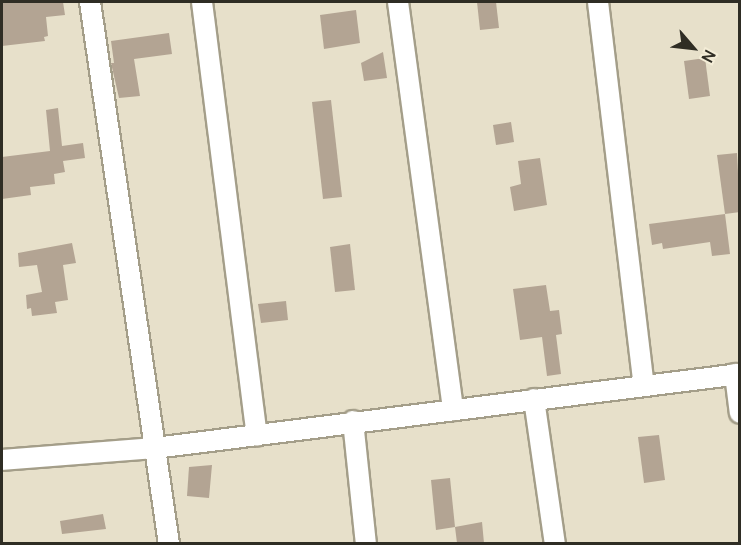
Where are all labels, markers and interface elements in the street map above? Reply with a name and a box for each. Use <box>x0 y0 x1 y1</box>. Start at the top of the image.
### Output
north arrow <box>663 18 723 78</box>
text: N <box>696 46 721 67</box>

